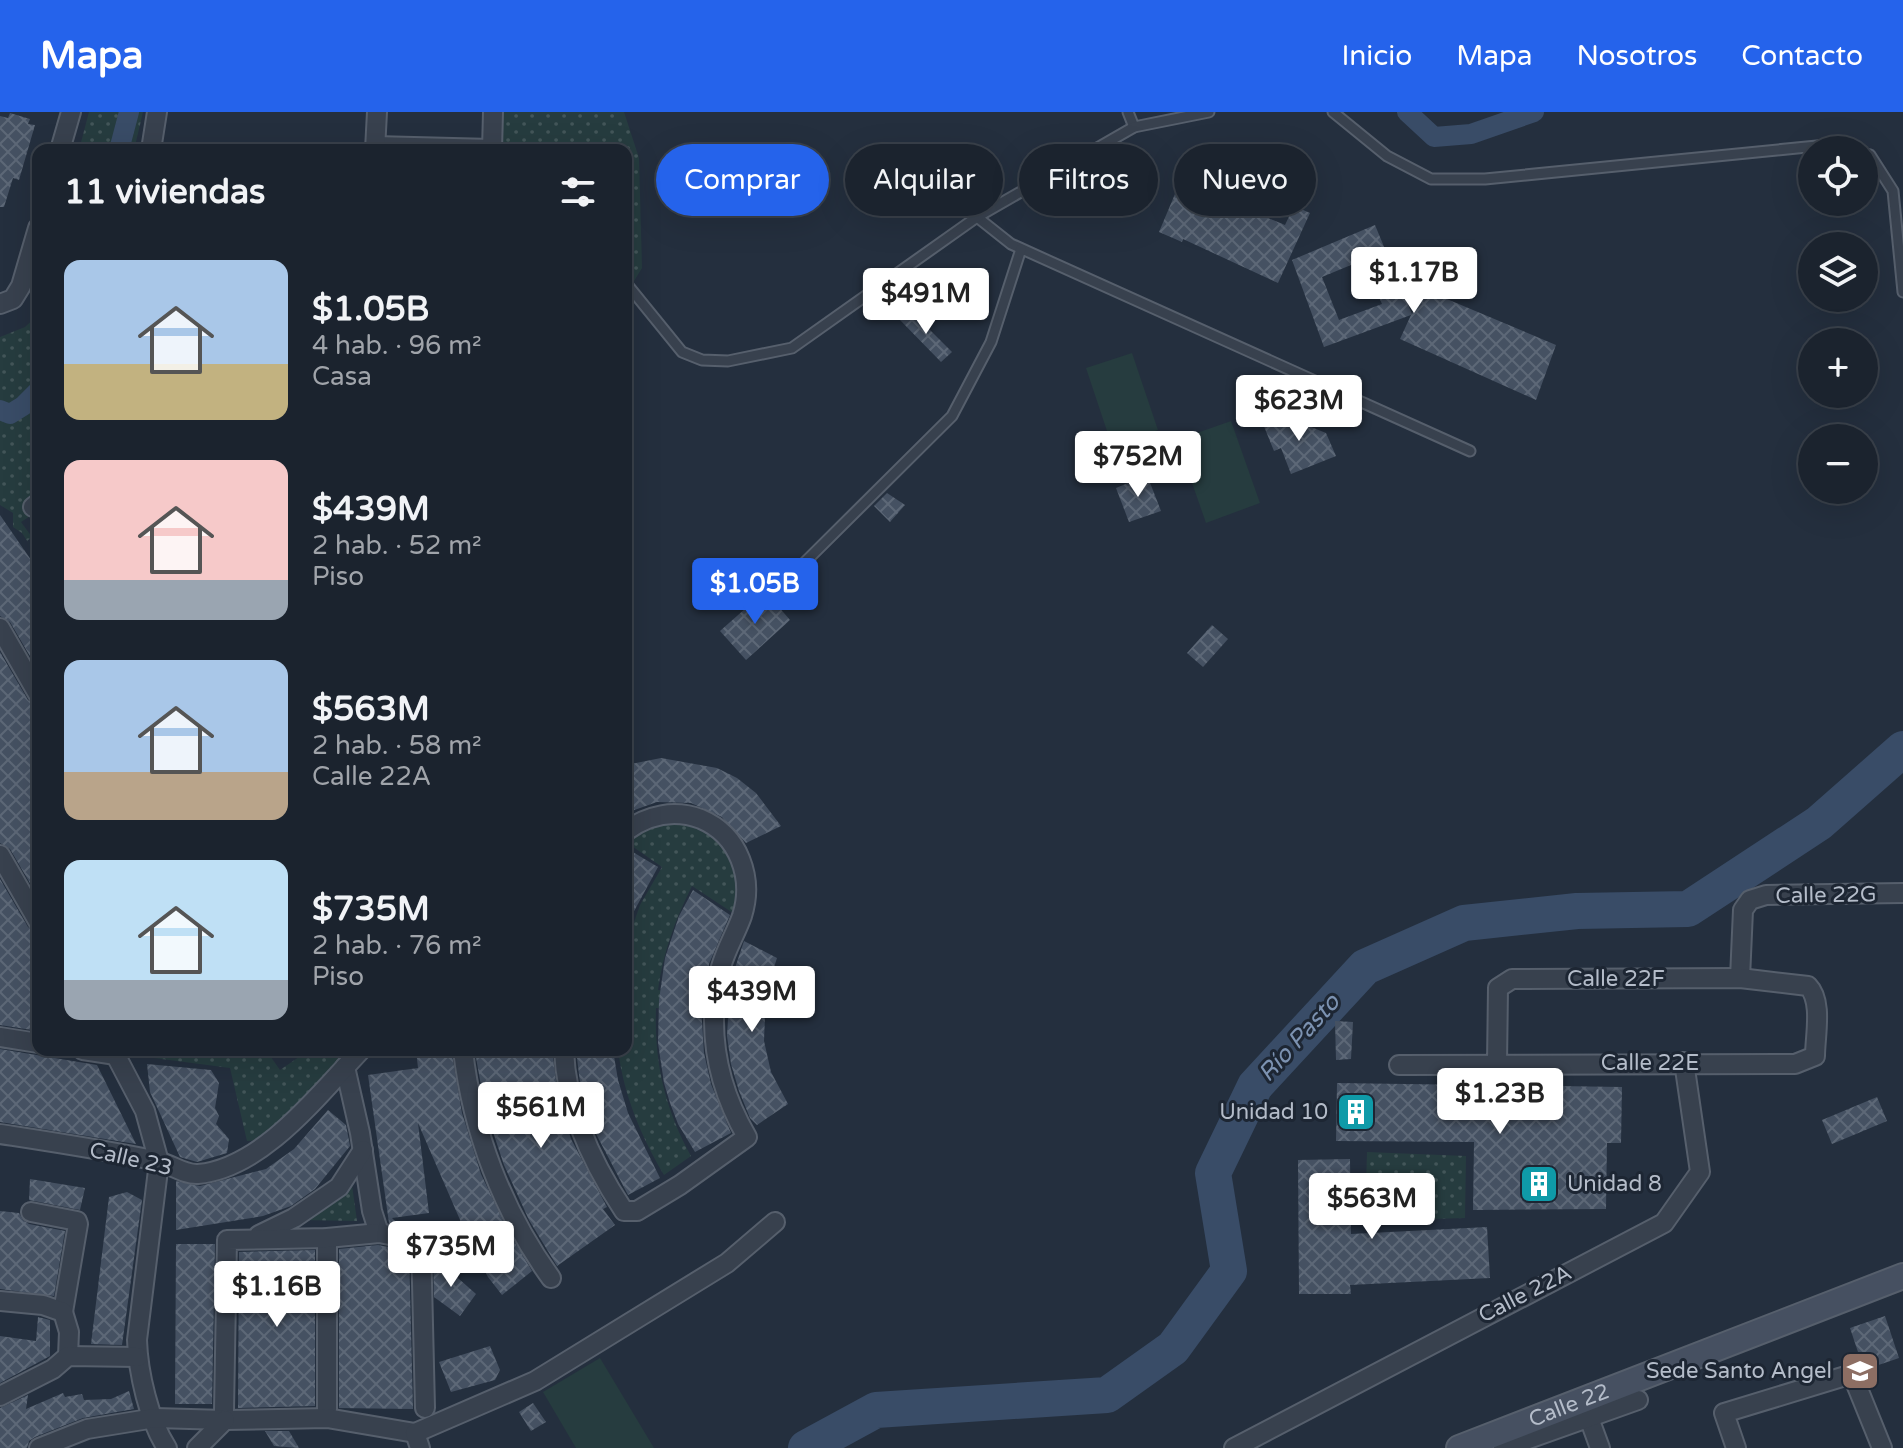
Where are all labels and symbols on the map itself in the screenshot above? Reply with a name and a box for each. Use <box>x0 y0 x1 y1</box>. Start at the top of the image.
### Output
pin: $1.17B <box>1349 247 1479 315</box>
pin: $491M <box>870 268 982 336</box>
pin: $623M <box>1243 375 1355 443</box>
pin: $752M <box>1082 431 1194 499</box>
pin: $1.05B <box>690 558 820 626</box>
street label: Calle 22G <box>1775 881 1877 909</box>
pin: $439M <box>696 966 808 1034</box>
street label: Calle 22F <box>1567 966 1665 992</box>
water label: Río Pasto <box>1252 987 1347 1088</box>
street label: Calle 22E <box>1601 1050 1699 1076</box>
pin: $1.23B <box>1435 1068 1565 1136</box>
pin: $561M <box>485 1082 597 1150</box>
building icon: Unidad 10 <box>1335 1091 1377 1133</box>
place label: Unidad 10 <box>1219 1099 1328 1125</box>
street label: Calle 23 <box>87 1137 175 1181</box>
building icon: Unidad 8 <box>1518 1163 1560 1205</box>
place label: Unidad 8 <box>1567 1171 1662 1197</box>
pin: $563M <box>1316 1173 1428 1241</box>
pin: $735M <box>395 1221 507 1289</box>
street label: Calle 22A <box>1474 1260 1576 1328</box>
pin: $1.16B <box>212 1261 342 1329</box>
school or university icon: Sede Santo Angel <box>1839 1350 1881 1392</box>
place label: Sede Santo Angel <box>1646 1358 1832 1384</box>
street label: Calle 22 <box>1525 1378 1613 1433</box>

